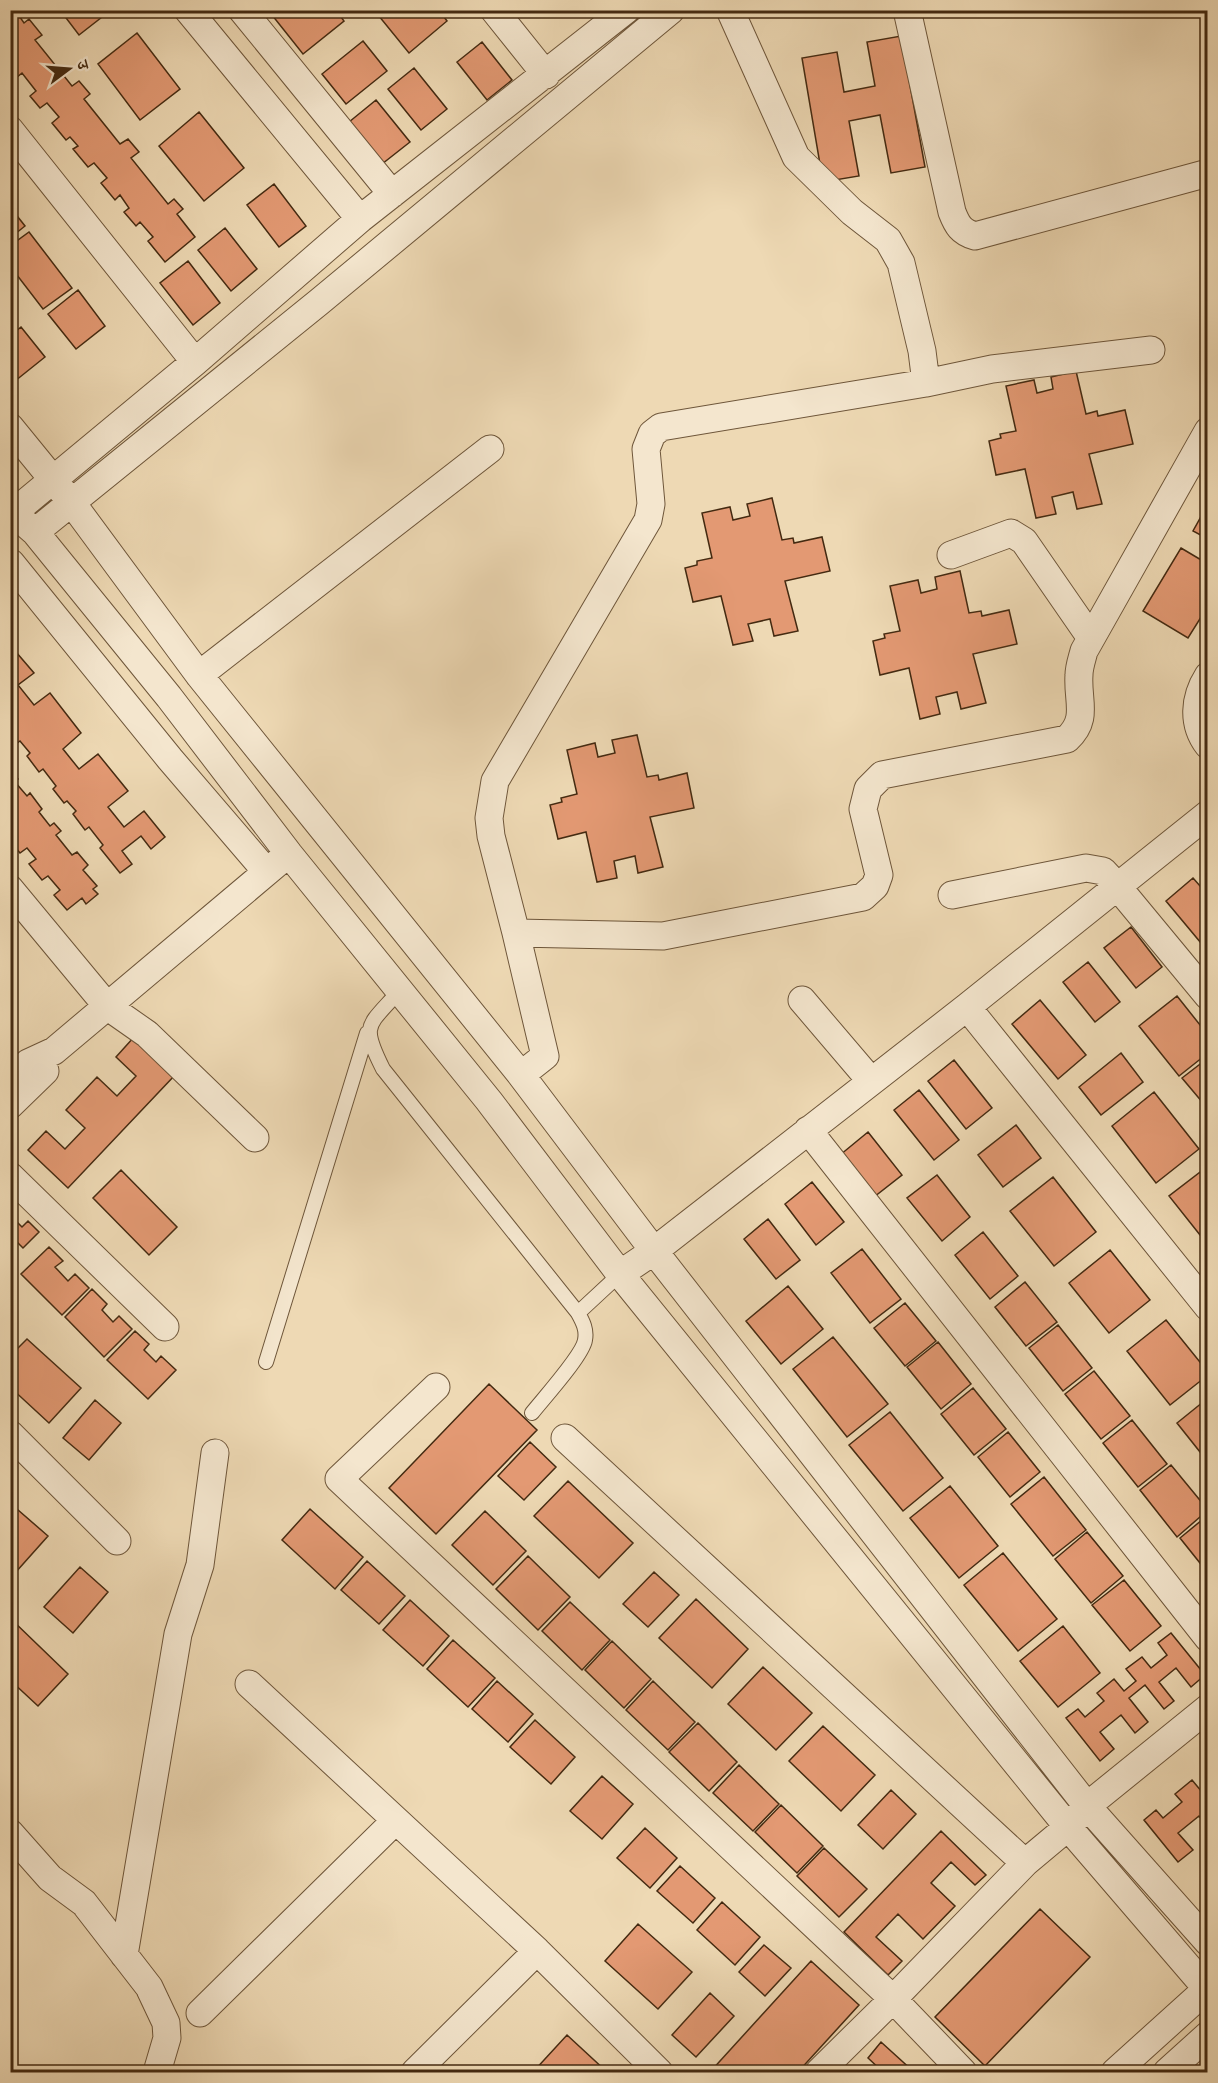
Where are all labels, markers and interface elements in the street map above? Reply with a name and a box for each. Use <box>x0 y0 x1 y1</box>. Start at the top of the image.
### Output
north arrow <box>39 39 99 99</box>
text: उ <box>71 58 94 74</box>

